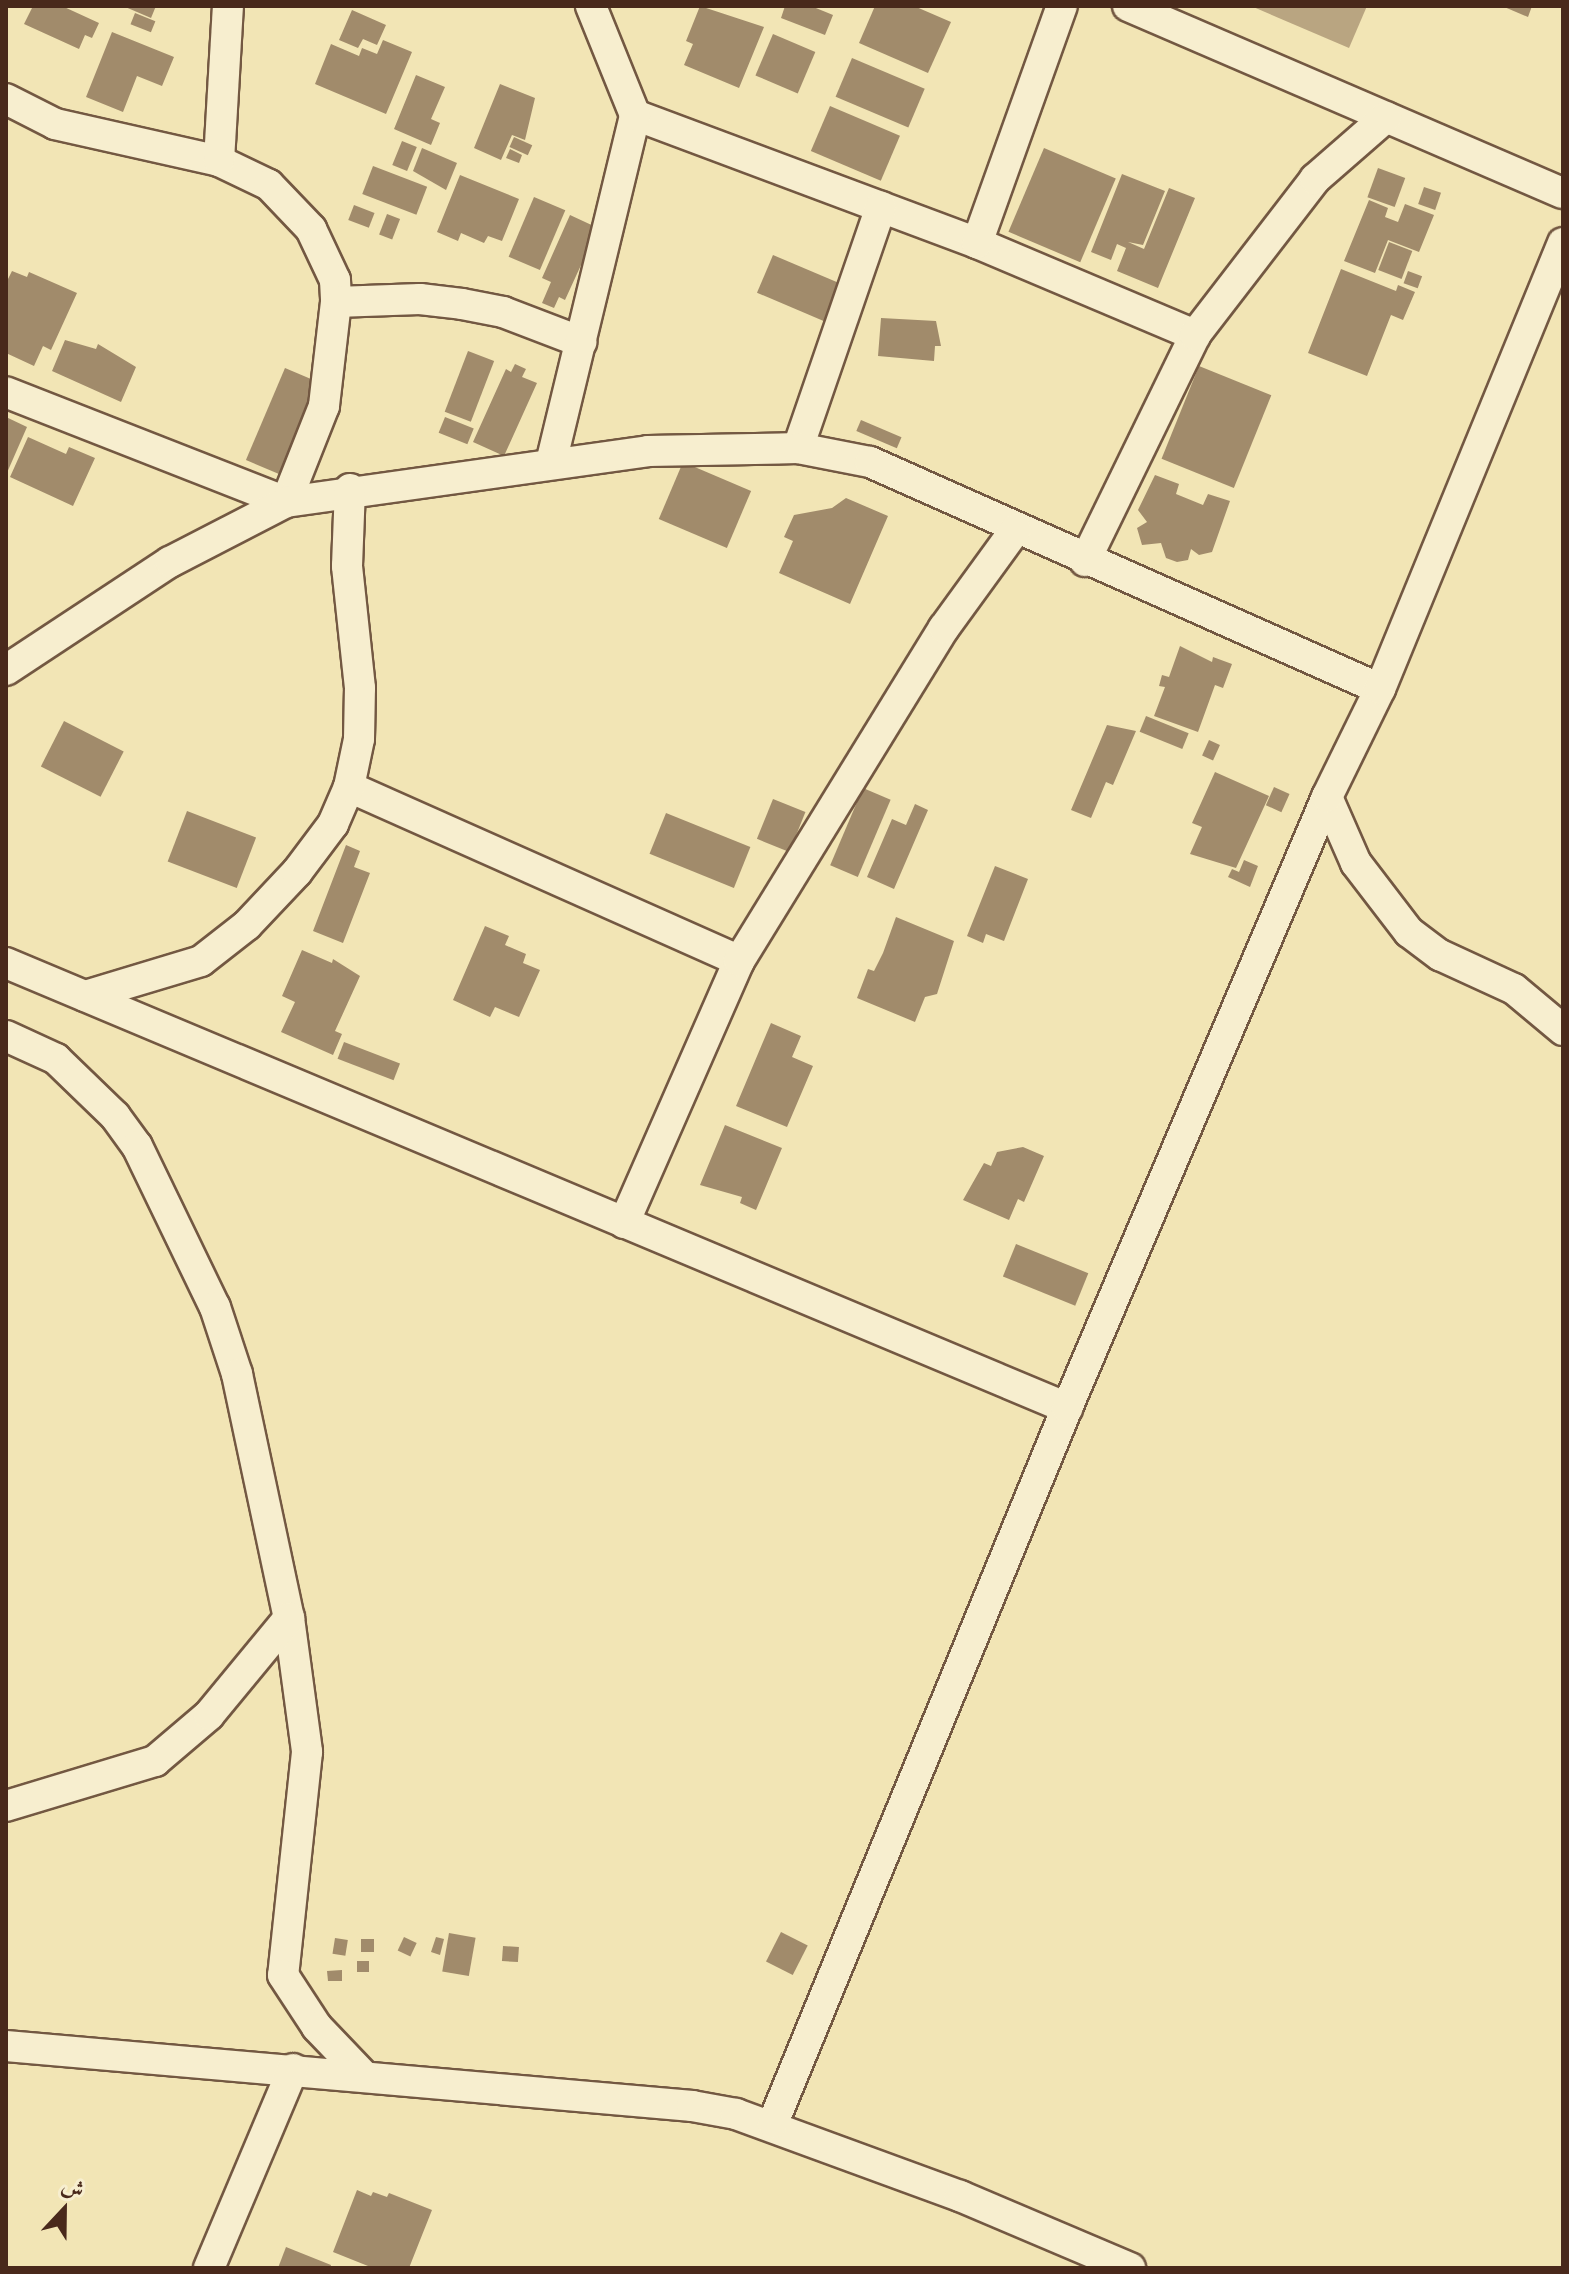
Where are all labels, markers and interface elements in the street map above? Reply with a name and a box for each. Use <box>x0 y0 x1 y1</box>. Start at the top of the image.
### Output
north arrow <box>24 2170 104 2250</box>
text: ش <box>58 2171 88 2205</box>

